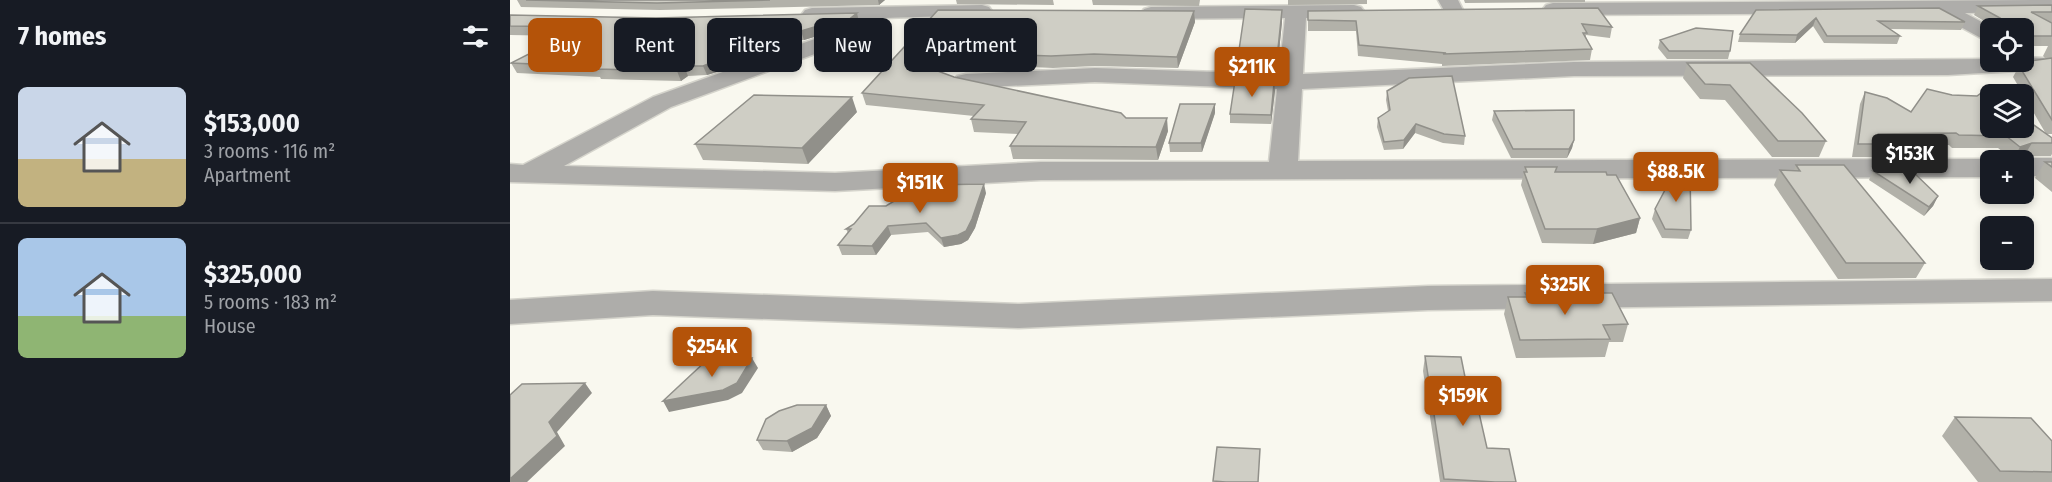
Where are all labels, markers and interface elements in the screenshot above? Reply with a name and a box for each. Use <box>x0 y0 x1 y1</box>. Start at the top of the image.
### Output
chip: Buy <box>528 18 602 72</box>
chip: Rent <box>614 18 695 72</box>
chip: Filters <box>707 18 802 72</box>
chip: New <box>814 18 892 72</box>
chip: Apartment <box>904 18 1037 72</box>
map controls <box>1980 18 2034 270</box>
button: locate <box>1980 18 2034 72</box>
icon: filters <box>459 20 492 53</box>
text: 7 homes <box>18 21 106 52</box>
pin: $211K <box>1210 47 1294 98</box>
text: $211K <box>1229 54 1275 78</box>
button: layers <box>1980 84 2034 138</box>
text: $153,000 <box>204 108 300 139</box>
icon: home <box>66 111 138 183</box>
pin: $153K <box>1868 134 1952 185</box>
text: 3 rooms · 116 m² <box>204 139 335 163</box>
text: $153K <box>1886 141 1934 165</box>
button: + <box>1980 150 2034 204</box>
pin: $88.5K <box>1627 152 1725 203</box>
text: $88.5K <box>1647 159 1705 183</box>
text: Apartment <box>204 163 291 187</box>
pin: $151K <box>878 163 962 214</box>
text: $151K <box>897 170 943 194</box>
button: − <box>1980 216 2034 270</box>
text: $325,000 <box>204 259 302 290</box>
icon: home <box>66 262 138 334</box>
pin: $325K <box>1523 265 1607 316</box>
text: $325K <box>1540 272 1590 296</box>
text: 5 rooms · 183 m² <box>204 290 337 314</box>
text: House <box>204 314 256 338</box>
pin: $254K <box>670 327 754 378</box>
text: $254K <box>687 334 737 358</box>
pin: $159K <box>1421 376 1505 427</box>
text: $159K <box>1438 383 1488 407</box>

